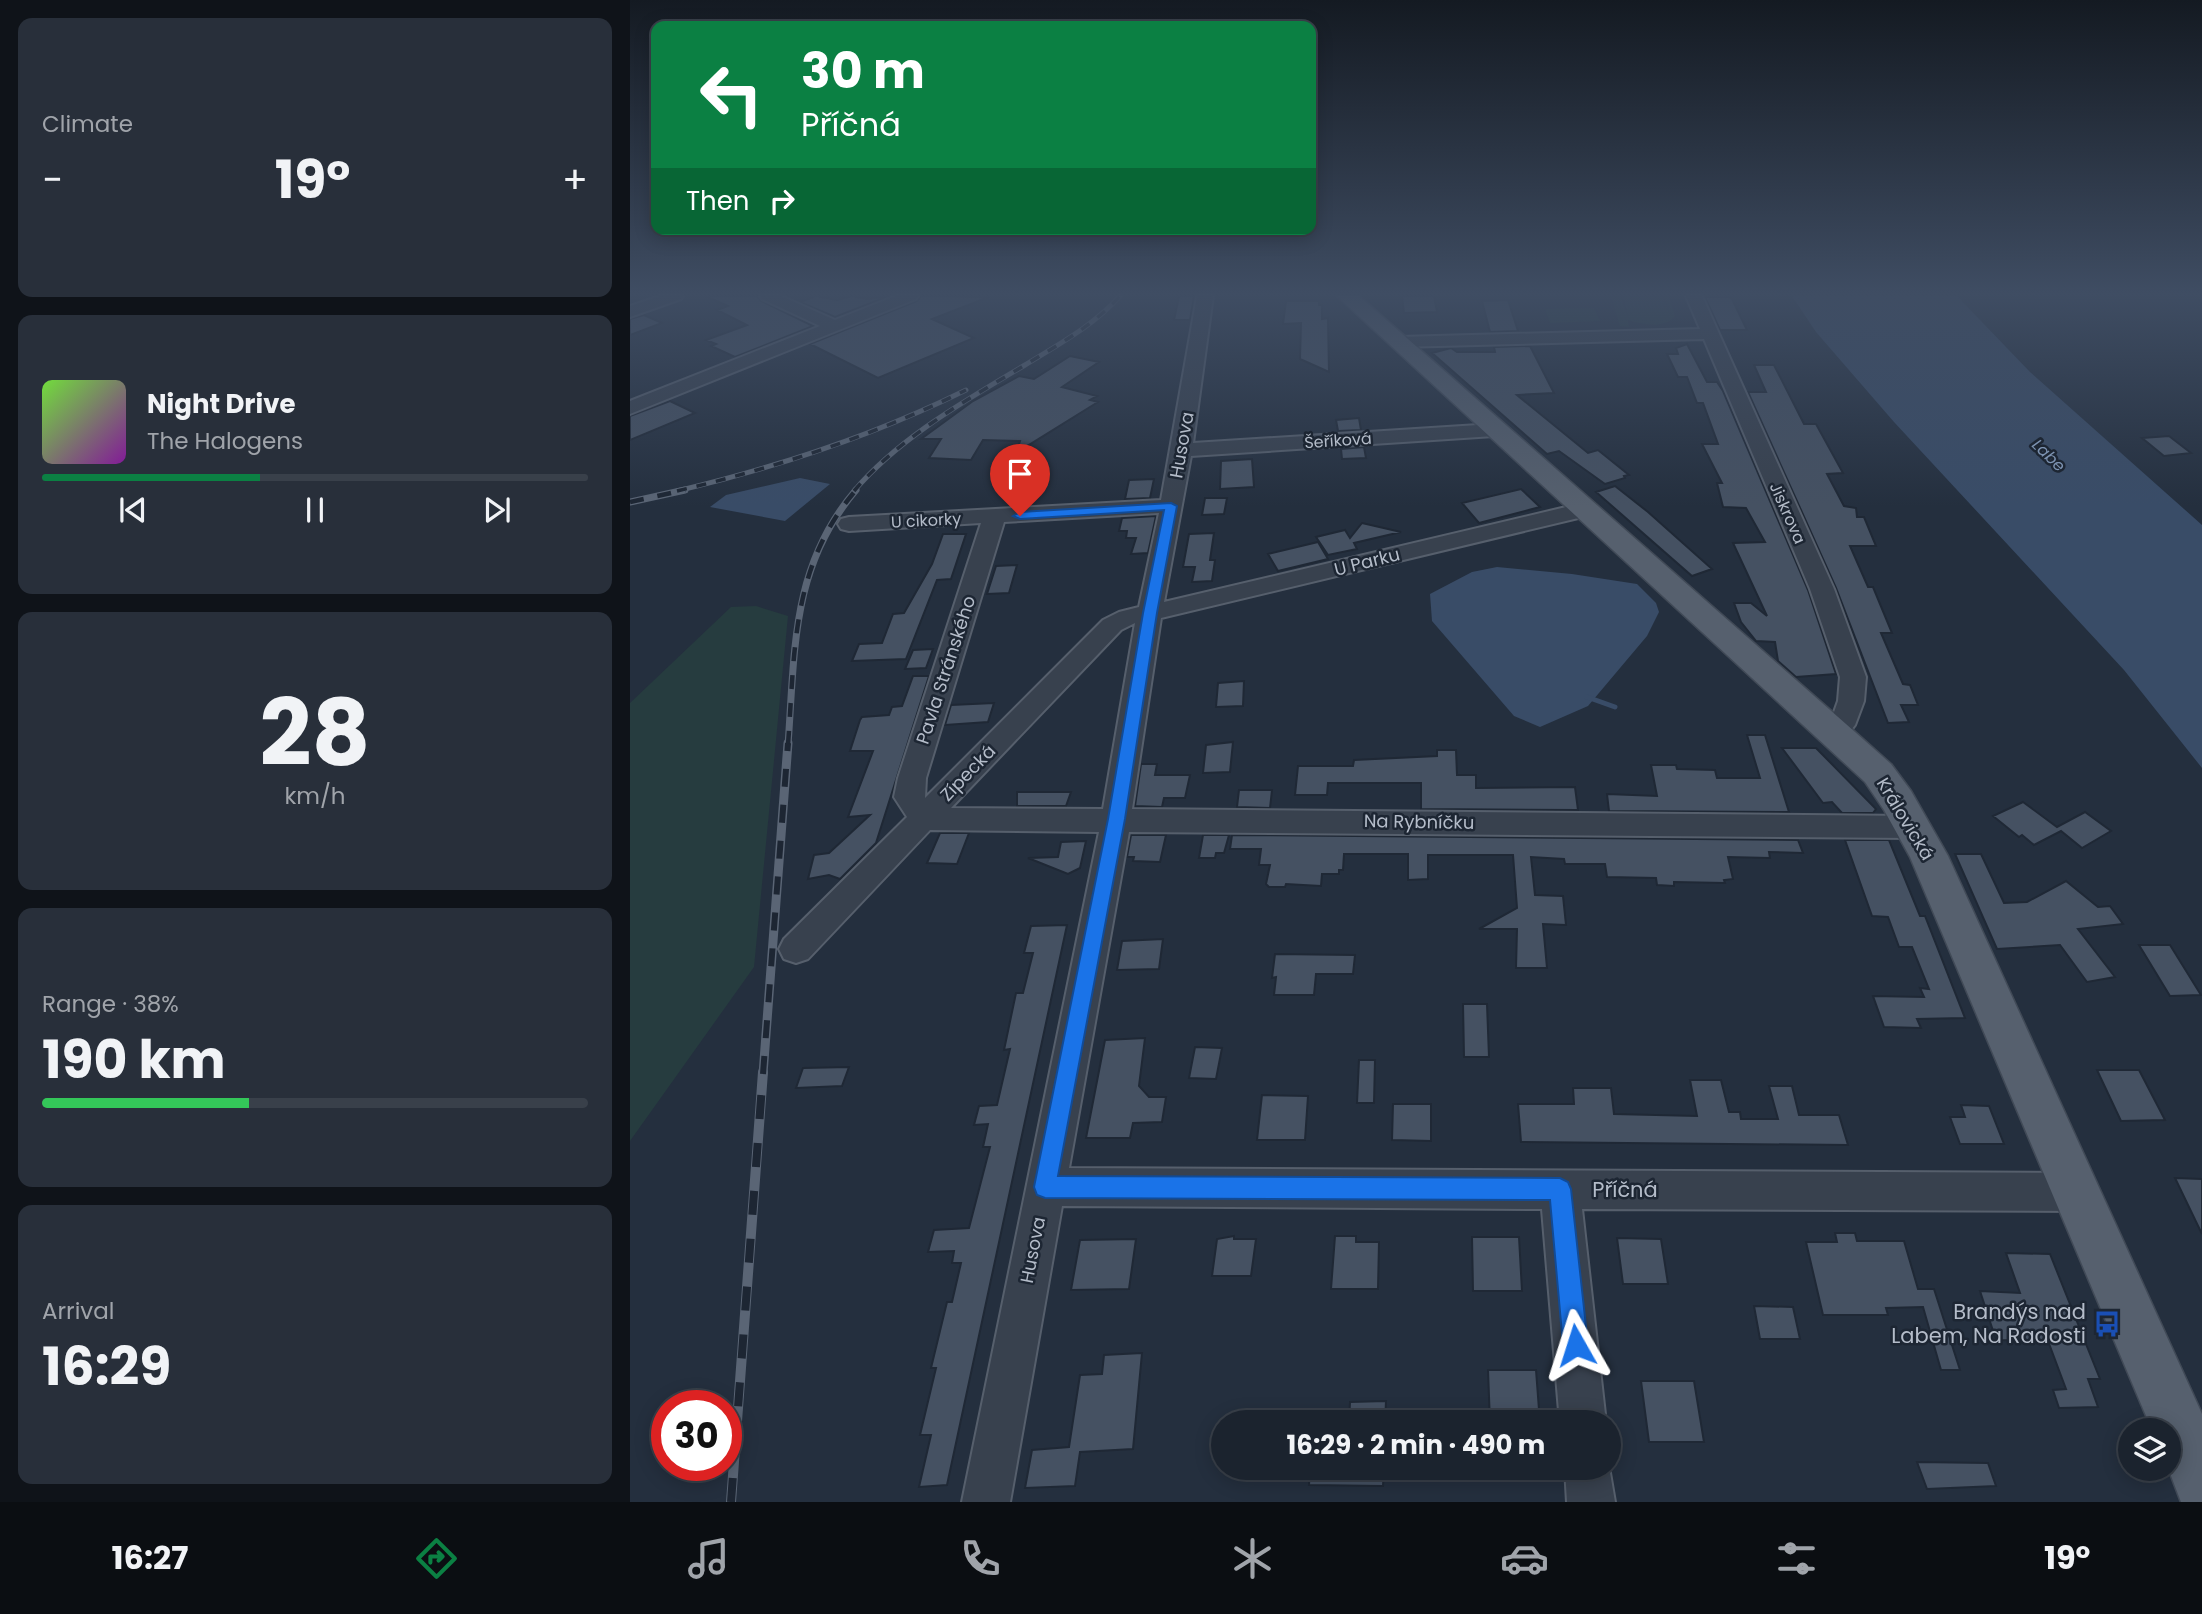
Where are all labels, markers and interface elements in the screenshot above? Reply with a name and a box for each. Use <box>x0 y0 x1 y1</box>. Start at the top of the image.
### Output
text: 30 m <box>801 37 925 105</box>
icon: left <box>686 49 777 140</box>
text: Příčná <box>801 102 901 147</box>
text: Climate <box>42 108 133 140</box>
text: 19° <box>275 143 350 216</box>
text: − <box>42 153 63 206</box>
text: + <box>562 153 588 206</box>
icon: right <box>763 182 801 220</box>
text: Then <box>686 183 749 219</box>
text: Night Drive <box>147 386 295 422</box>
street label: Husova <box>1163 410 1200 480</box>
text: The Halogens <box>147 425 303 457</box>
street label: Šeříková <box>1304 427 1373 454</box>
water label: Labe <box>2027 434 2071 477</box>
pin <box>990 444 1050 516</box>
icon: arrive <box>1001 455 1039 493</box>
street label: Jiskrova <box>1764 479 1811 548</box>
icon: previous <box>114 491 152 529</box>
icon: pause <box>296 491 334 529</box>
icon: next <box>478 491 516 529</box>
street label: U cikorky <box>890 507 962 534</box>
street label: U Parku <box>1331 541 1402 582</box>
street label: Pavla Stránského <box>910 593 981 747</box>
text: 28 <box>260 669 370 797</box>
street label: Zípecká <box>934 739 1001 806</box>
street label: Královická <box>1871 773 1940 865</box>
text: km/h <box>284 780 346 812</box>
street label: Na Rybníčku <box>1364 808 1474 835</box>
text: Range · 38% <box>42 988 179 1020</box>
text: 190 km <box>42 1023 226 1096</box>
street label: Příčná <box>1592 1175 1658 1204</box>
street label: Husova <box>1014 1215 1051 1285</box>
text: Arrival <box>42 1295 114 1327</box>
place label: Brandýs nad Labem, Na Radosti <box>1891 1297 2086 1350</box>
position arrow <box>1539 1308 1613 1382</box>
bus stop icon: Brandýs nad Labem, Na Radosti <box>2092 1309 2122 1339</box>
text: 16:29 <box>42 1330 171 1403</box>
speed limit sign: 30 <box>651 1390 742 1481</box>
map controls <box>2118 1418 2181 1481</box>
button: layers <box>2118 1418 2181 1481</box>
text: 16:29 · 2 min · 490 m <box>1287 1427 1545 1463</box>
icon: directions <box>412 1534 461 1583</box>
icon: music <box>684 1534 733 1583</box>
icon: phone <box>956 1534 1005 1583</box>
icon: climate <box>1228 1534 1277 1583</box>
icon: car <box>1500 1534 1549 1583</box>
icon: filters <box>1772 1534 1821 1583</box>
text: 16:27 <box>112 1535 188 1580</box>
text: 19° <box>2044 1535 2090 1580</box>

